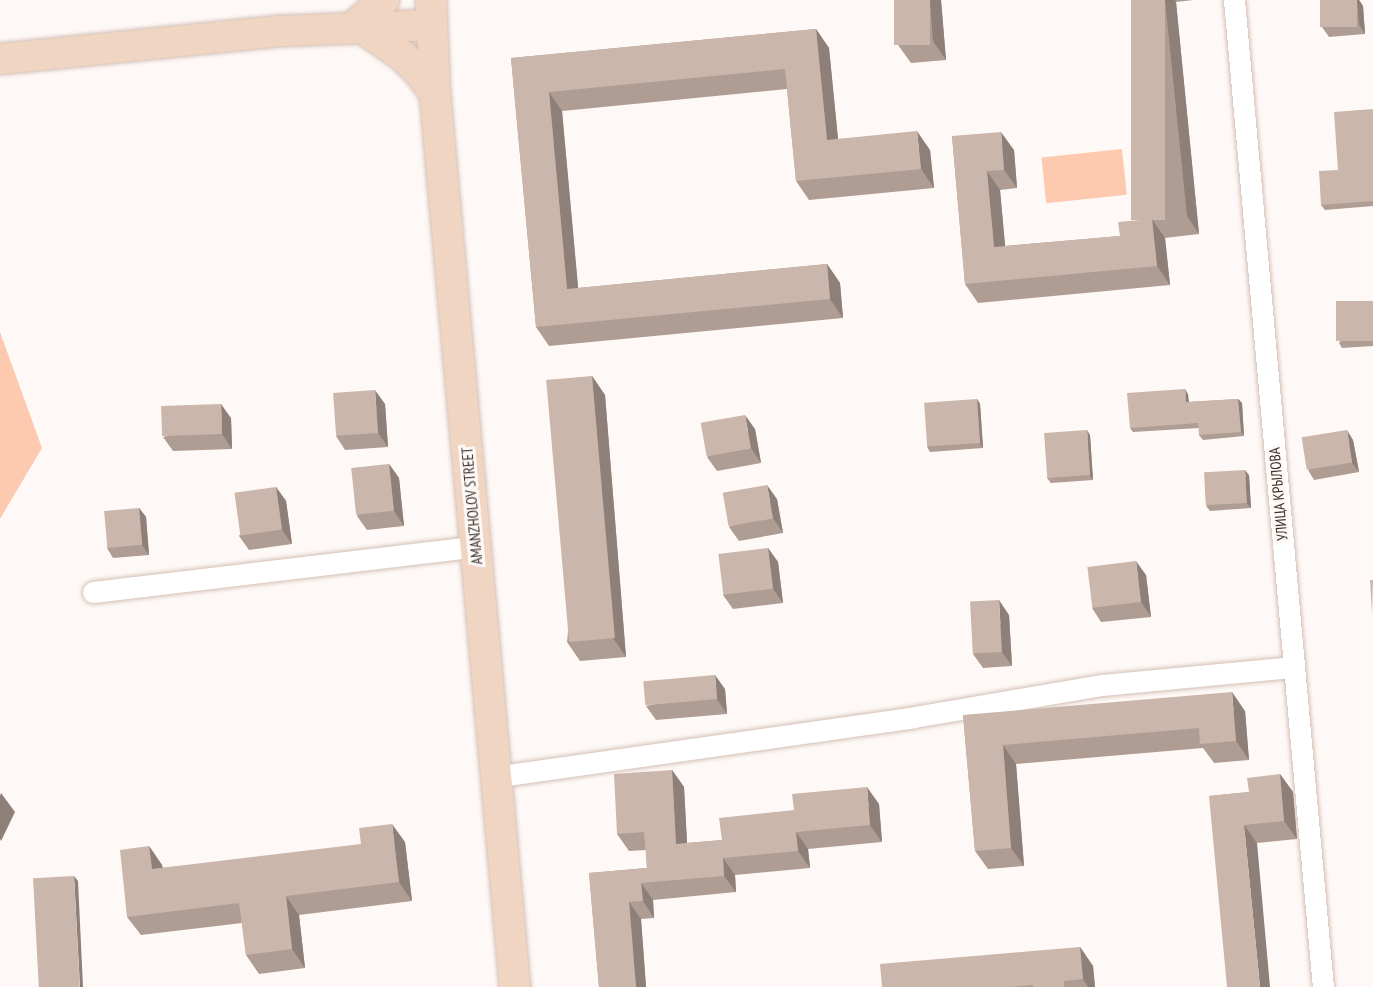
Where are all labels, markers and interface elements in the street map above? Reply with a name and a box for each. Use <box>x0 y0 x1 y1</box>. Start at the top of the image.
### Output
street label: AMANZHOLOV STREET <box>458 446 486 566</box>
street label: УЛИЦА КРЫЛОВА <box>1265 446 1291 542</box>

